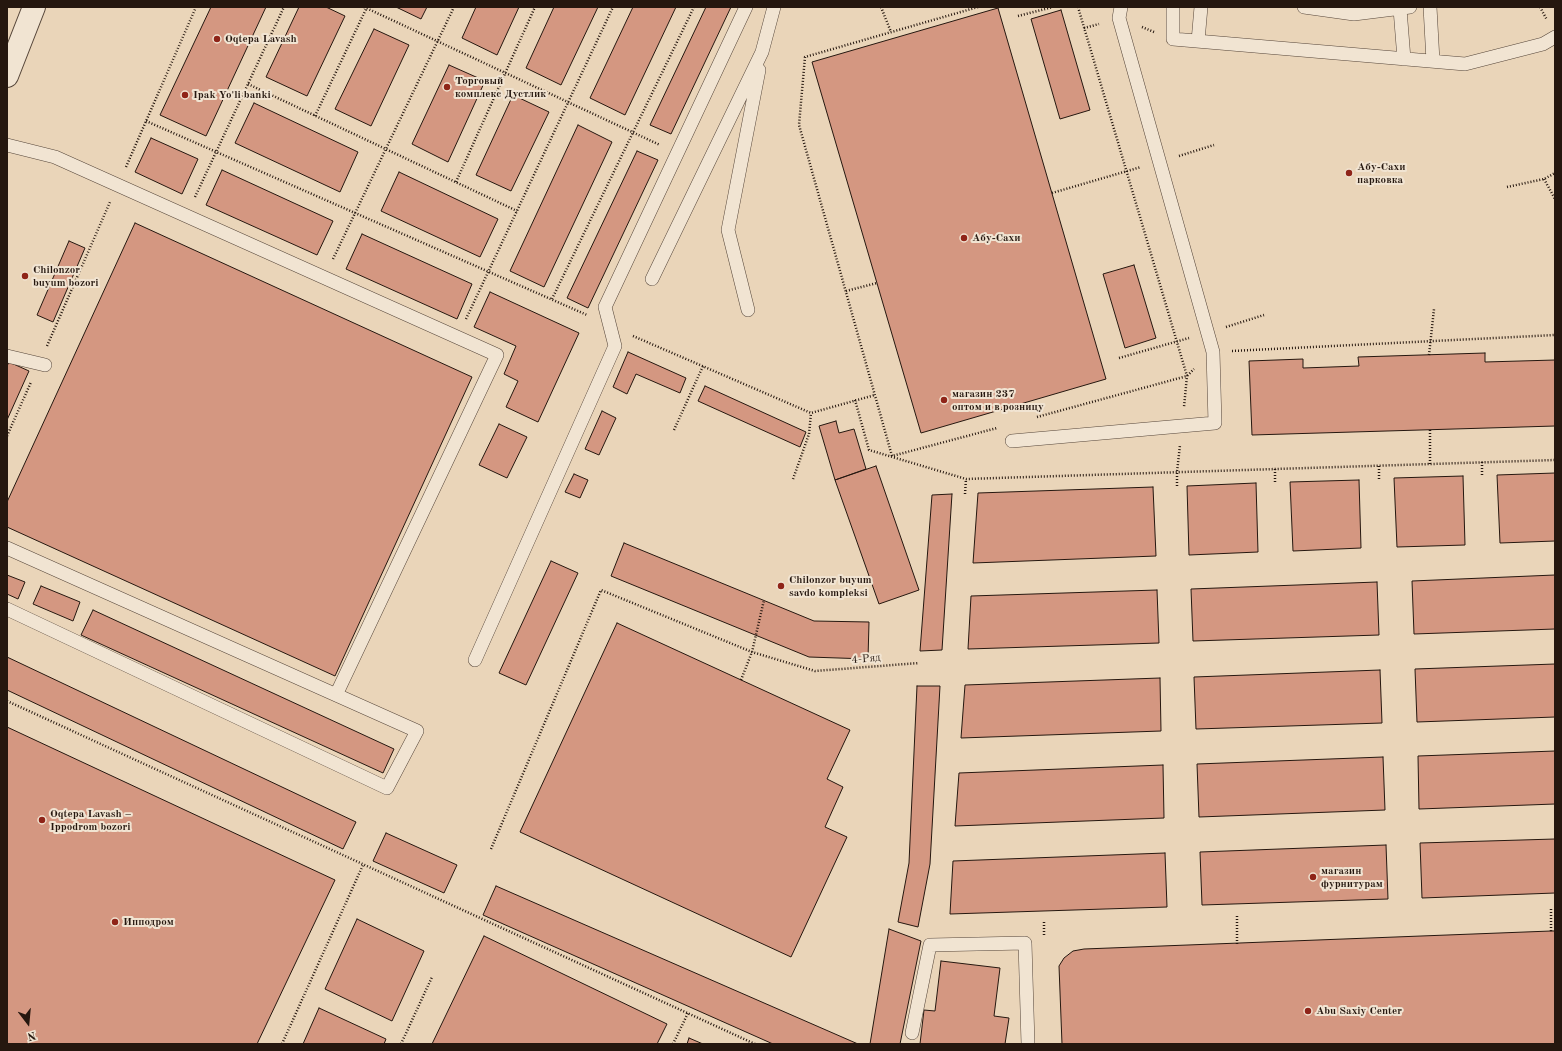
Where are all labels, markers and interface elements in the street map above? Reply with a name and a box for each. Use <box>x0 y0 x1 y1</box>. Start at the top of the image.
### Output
place label: Oqtepa Lavash <box>225 32 297 46</box>
marker: Oqtepa Lavash <box>212 34 222 44</box>
place label: Торговый комплекс Дустлик <box>455 74 546 100</box>
marker: Торговый комплекс Дустлик <box>442 82 452 92</box>
place label: Ipak Yo'li banki <box>193 88 271 102</box>
marker: Ipak Yo'li banki <box>180 90 190 100</box>
place label: Абу-Сахи парковка <box>1357 160 1406 186</box>
marker: Абу-Сахи парковка <box>1344 168 1354 178</box>
place label: Абу-Сахи <box>972 231 1021 245</box>
marker: Абу-Сахи <box>959 233 969 243</box>
place label: Chilonzor buyum bozori <box>33 263 99 289</box>
marker: Chilonzor buyum bozori <box>20 271 30 281</box>
place label: магазин 237 оптом и в розницу <box>952 387 1044 413</box>
marker: магазин 237 оптом и в розницу <box>939 395 949 405</box>
place label: Chilonzor buyum savdo kompleksi <box>789 573 872 599</box>
marker: Chilonzor buyum savdo kompleksi <box>776 581 786 591</box>
street label: 4-Ряд <box>851 651 881 667</box>
place label: Oqtepa Lavash – Ippodrom bozori <box>50 807 132 833</box>
marker: Oqtepa Lavash – Ippodrom bozori <box>37 815 47 825</box>
place label: магазин фурнитурам <box>1321 864 1383 890</box>
marker: магазин фурнитурам <box>1308 872 1318 882</box>
place label: Ипподром <box>123 915 174 929</box>
marker: Ипподром <box>110 917 120 927</box>
north arrow <box>8 1003 48 1043</box>
place label: Abu Saxiy Center <box>1316 1004 1402 1018</box>
marker: Abu Saxiy Center <box>1303 1006 1313 1016</box>
text: N <box>26 1029 37 1041</box>

